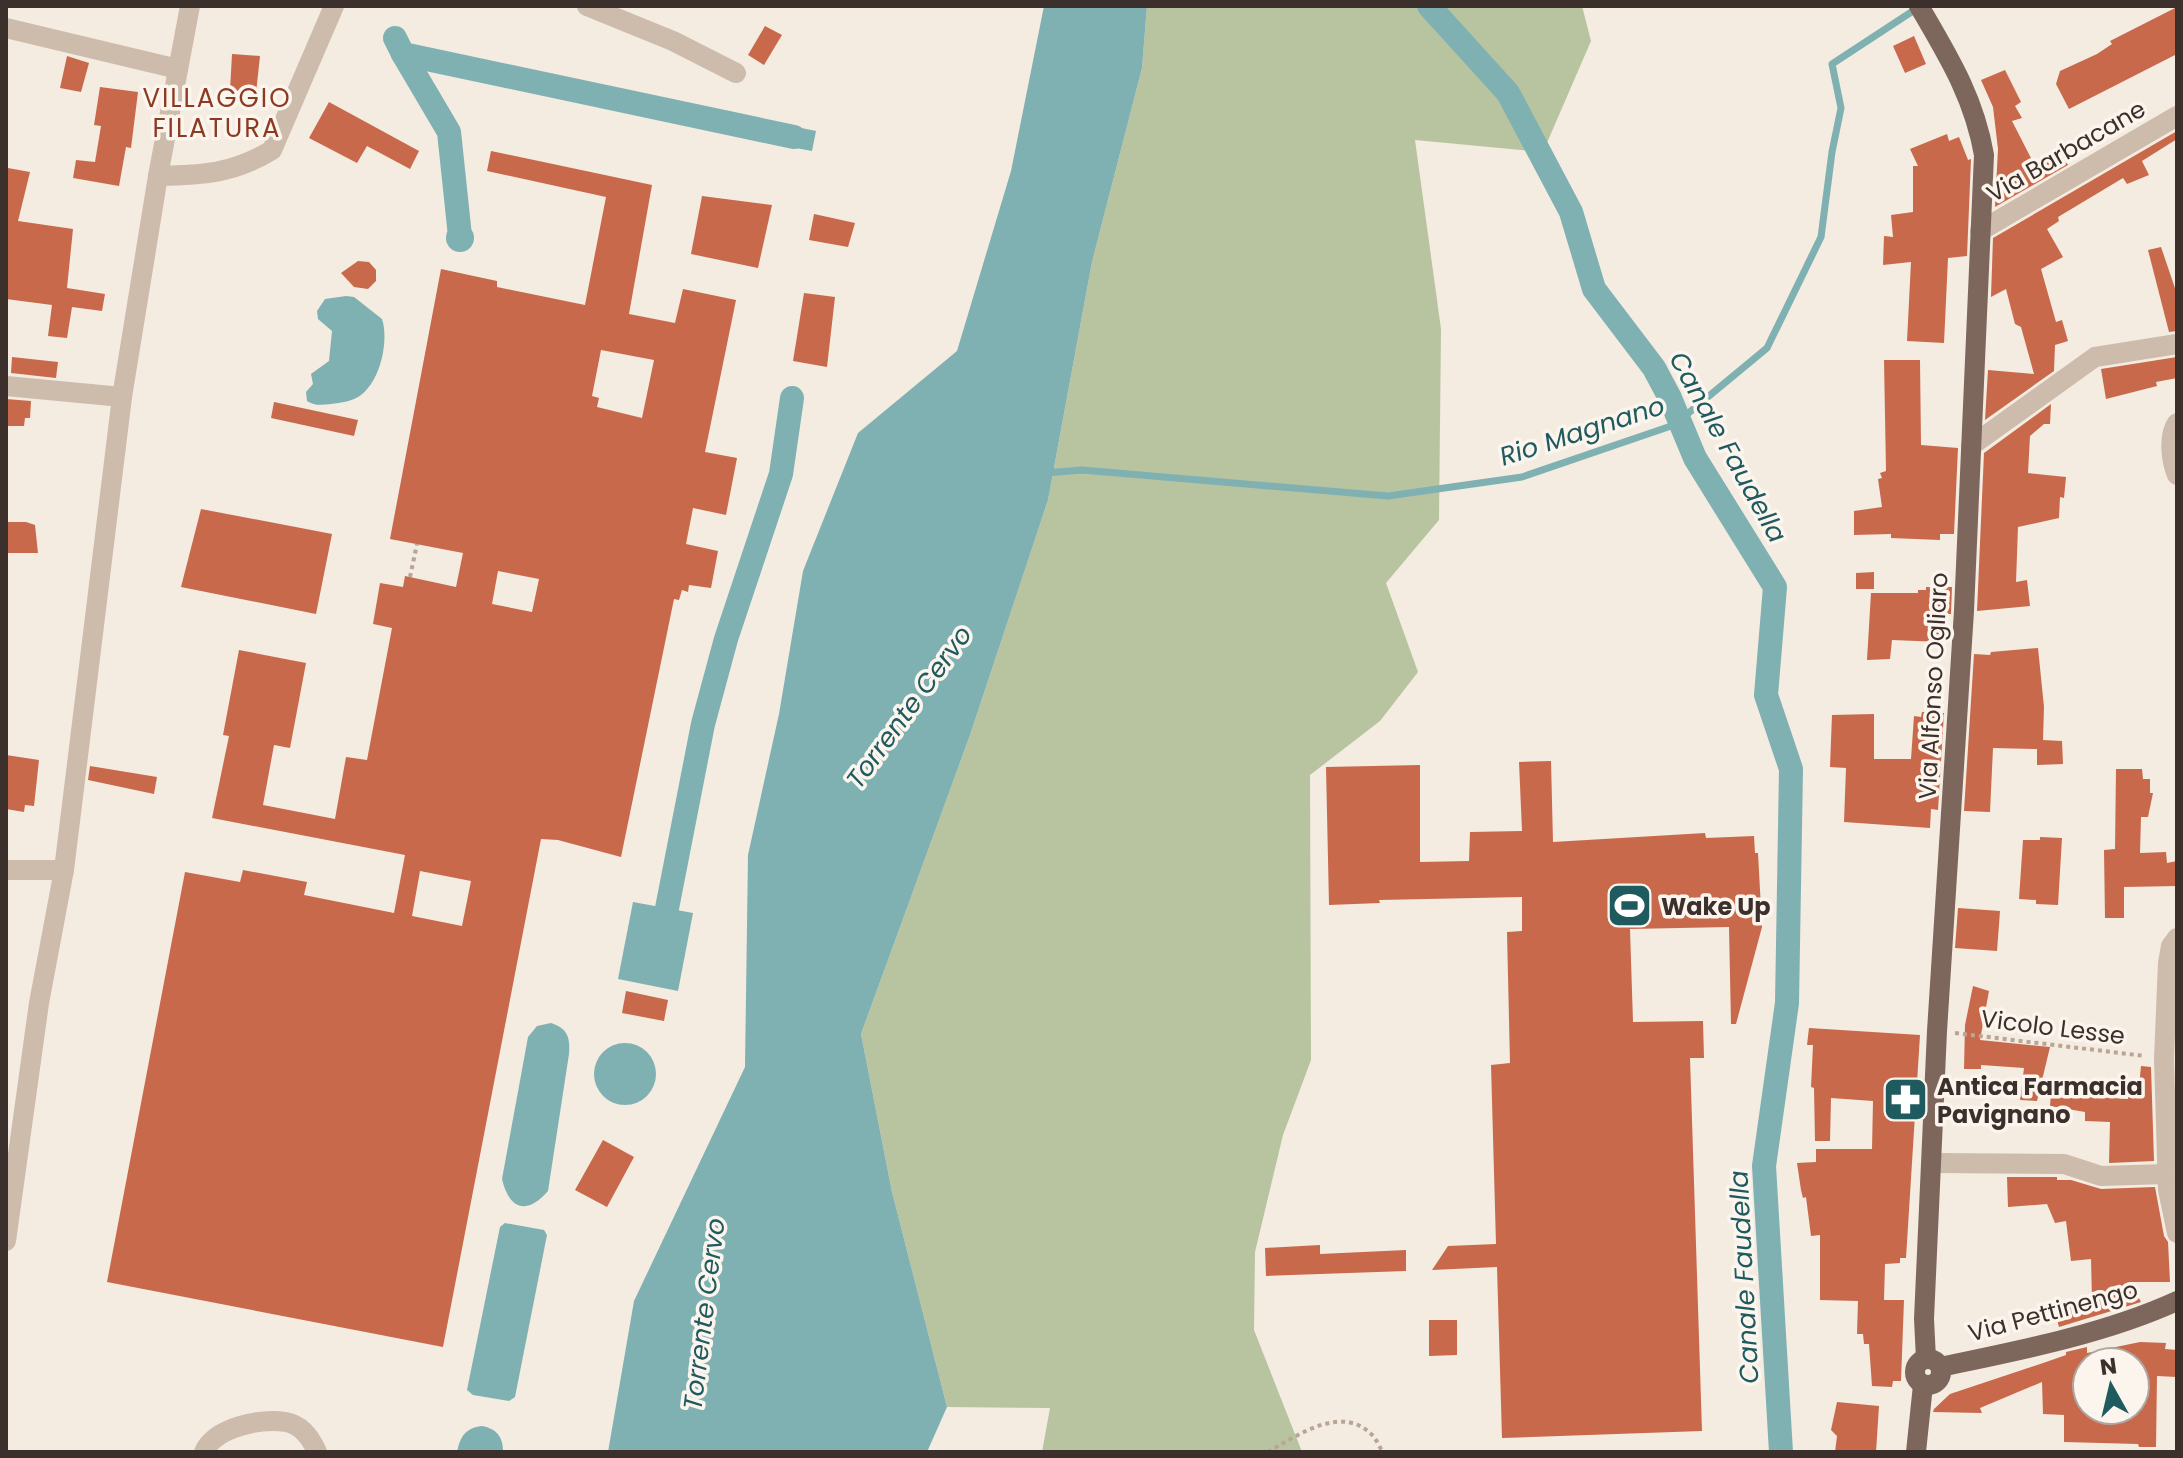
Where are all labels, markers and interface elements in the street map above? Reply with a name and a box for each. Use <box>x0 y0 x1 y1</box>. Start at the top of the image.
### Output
district label: VILLAGGIO FILATURA <box>142 80 292 146</box>
street label: Via Barbacane <box>1981 92 2151 210</box>
water label: Canale Faudella <box>1660 345 1796 549</box>
water label: Rio Magnano <box>1495 387 1669 475</box>
street label: Via Alfonso Ogliaro <box>1911 572 1955 800</box>
water label: Torrente Cervo <box>838 618 980 796</box>
sports icon: Wake Up <box>1606 882 1654 930</box>
place label: Wake Up <box>1661 890 1770 923</box>
street label: Vicolo Lesse <box>1979 1002 2127 1052</box>
place label: Antica Farmacia Pavignano <box>1937 1070 2143 1131</box>
pharmacy icon: Antica Farmacia Pavignano <box>1882 1076 1930 1124</box>
water label: Canale Faudella <box>1720 1169 1768 1385</box>
water label: Torrente Cervo <box>674 1216 734 1412</box>
street label: Via Pettinengo <box>1965 1273 2141 1349</box>
north arrow <box>2071 1346 2151 1426</box>
text: N <box>2098 1350 2119 1383</box>

